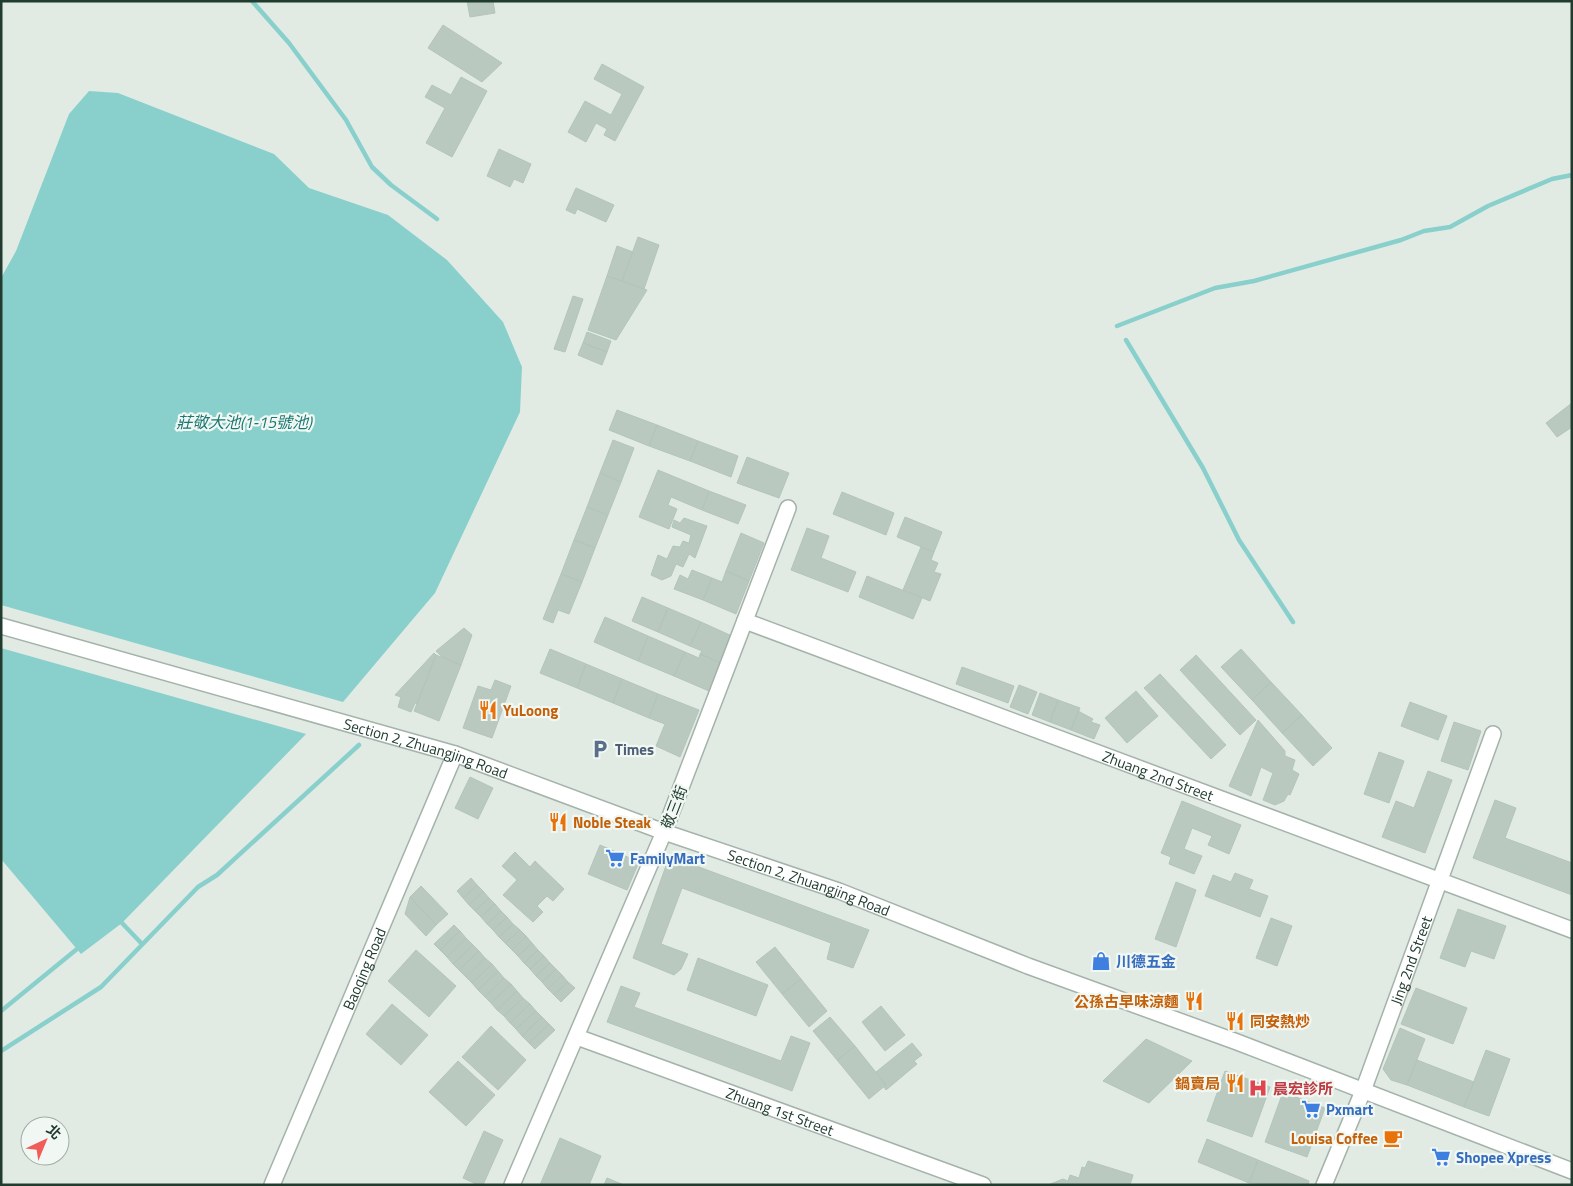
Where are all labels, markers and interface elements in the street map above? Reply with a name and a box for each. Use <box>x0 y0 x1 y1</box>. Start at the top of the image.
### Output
water label: 莊敬大池(1-15號池) <box>176 410 313 434</box>
restaurant icon: YuLoong <box>477 699 499 721</box>
place label: YuLoong <box>503 699 558 722</box>
street label: Section 2, Zhuangjing Road <box>341 712 511 784</box>
parking icon: Times <box>589 738 611 760</box>
place label: Times <box>615 738 654 761</box>
street label: Zhuang 2nd Street <box>1099 744 1218 807</box>
street label: 敬三街 <box>655 782 693 832</box>
restaurant icon: Noble Steak <box>547 811 569 833</box>
place label: Noble Steak <box>573 811 651 834</box>
street label: Section 2, Zhuangjing Road <box>724 843 893 922</box>
supermarket icon: FamilyMart <box>604 847 626 869</box>
place label: FamilyMart <box>630 847 705 870</box>
street label: Jing 2nd Street <box>1384 912 1438 1008</box>
street label: Baoqing Road <box>336 924 392 1013</box>
shop icon: 川德五金 <box>1090 950 1112 972</box>
place label: 川德五金 <box>1116 950 1176 973</box>
place label: 公孫古早味涼麵 <box>1074 990 1179 1013</box>
restaurant icon: 公孫古早味涼麵 <box>1183 990 1205 1012</box>
restaurant icon: 同安熱炒 <box>1224 1010 1246 1032</box>
place label: 同安熱炒 <box>1250 1010 1310 1033</box>
place label: 鍋賣局 <box>1175 1072 1220 1095</box>
restaurant icon: 鍋賣局 <box>1224 1072 1246 1094</box>
hospital icon: 晨宏診所 <box>1247 1077 1269 1099</box>
place label: 晨宏診所 <box>1273 1077 1333 1100</box>
street label: Zhuang 1st Street <box>723 1081 838 1141</box>
supermarket icon: Pxmart <box>1300 1098 1322 1120</box>
place label: Pxmart <box>1326 1098 1374 1121</box>
north arrow <box>20 1116 70 1166</box>
text: 北 <box>42 1119 67 1144</box>
place label: Louisa Coffee <box>1291 1127 1378 1150</box>
cafe icon: Louisa Coffee <box>1382 1127 1404 1149</box>
supermarket icon: Shopee Xpress <box>1430 1146 1452 1168</box>
place label: Shopee Xpress <box>1456 1146 1551 1169</box>

